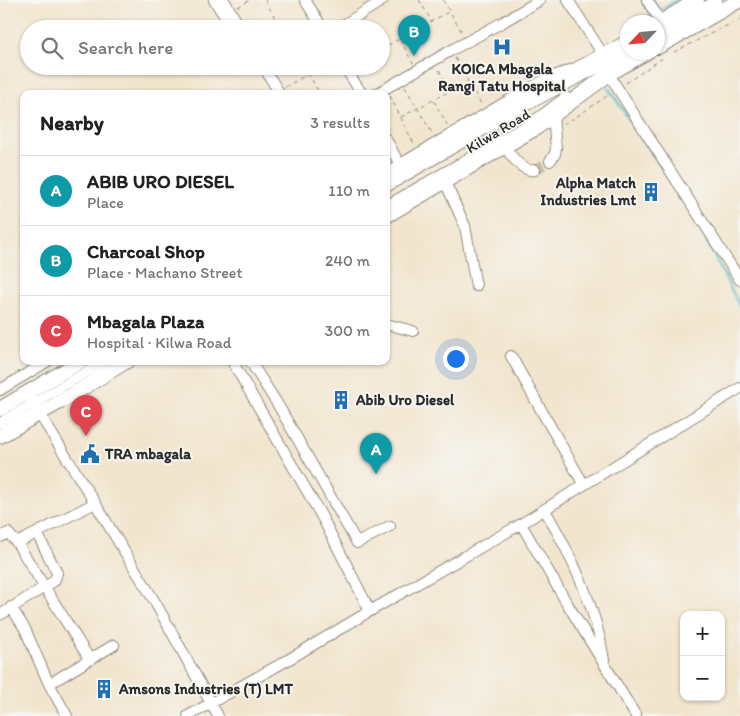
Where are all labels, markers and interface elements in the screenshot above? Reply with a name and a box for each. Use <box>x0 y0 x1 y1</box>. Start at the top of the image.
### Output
pin: B <box>398 15 430 56</box>
north arrow <box>620 15 665 60</box>
search box <box>20 20 390 75</box>
icon: search <box>38 34 66 62</box>
text: Search here <box>78 36 173 59</box>
hospital icon: KOICA Mbagala Rangi Tatu Hospital <box>491 36 513 58</box>
place label: KOICA Mbagala Rangi Tatu Hospital <box>438 60 566 96</box>
street label: Kilwa Road <box>463 105 533 157</box>
text: Nearby <box>40 110 104 135</box>
text: 3 results <box>310 113 370 132</box>
text: ABIB URO DIESEL <box>87 170 234 193</box>
place label: Alpha Match Industries Lmt <box>541 174 637 209</box>
text: A <box>51 181 61 200</box>
text: 110 m <box>328 181 370 200</box>
building icon: Alpha Match Industries Lmt <box>640 181 662 203</box>
text: Place <box>87 193 124 212</box>
text: Charcoal Shop <box>87 240 205 263</box>
text: B <box>51 251 61 270</box>
text: 240 m <box>325 251 370 270</box>
text: Place · Machano Street <box>87 263 242 282</box>
text: Mbagala Plaza <box>87 310 204 333</box>
text: C <box>51 321 61 340</box>
text: 300 m <box>325 321 370 340</box>
text: Hospital · Kilwa Road <box>87 333 232 352</box>
your location <box>443 346 469 372</box>
building icon: Abib Uro Diesel <box>330 389 352 411</box>
place label: Abib Uro Diesel <box>355 391 455 409</box>
pin: C <box>70 395 102 436</box>
pin: A <box>360 433 392 474</box>
public building icon: TRA mbagala <box>79 443 101 465</box>
place label: TRA mbagala <box>104 445 191 464</box>
map controls <box>680 611 725 701</box>
button: + <box>680 611 725 656</box>
button: − <box>680 656 725 701</box>
building icon: Amsons Industries (T) LMT <box>93 678 115 700</box>
place label: Amsons Industries (T) LMT <box>118 680 293 699</box>

